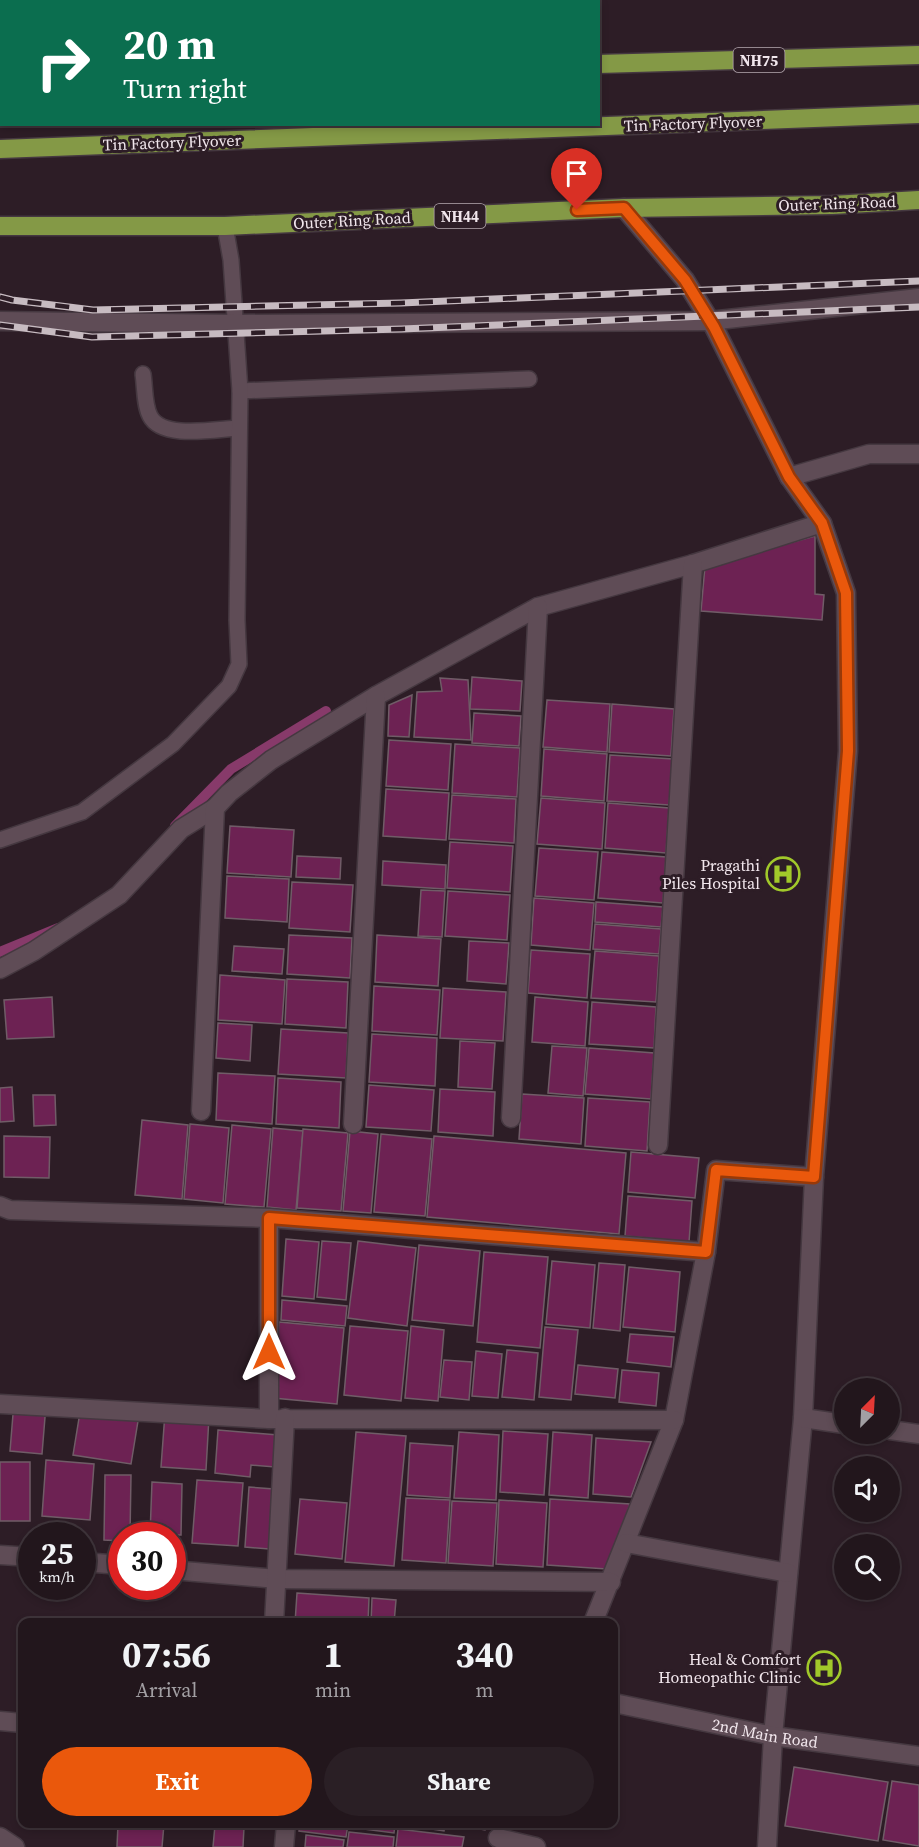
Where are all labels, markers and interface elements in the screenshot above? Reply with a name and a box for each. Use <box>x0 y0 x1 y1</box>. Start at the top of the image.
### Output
text: 20 m <box>123 15 216 73</box>
icon: right <box>24 24 102 102</box>
road number: NH75 <box>734 48 784 72</box>
text: Turn right <box>123 70 247 107</box>
street label: Tin Factory Flyover <box>623 110 763 136</box>
street label: Tin Factory Flyover <box>102 129 242 155</box>
pin <box>551 148 602 210</box>
icon: arrive <box>560 157 593 190</box>
street label: Outer Ring Road <box>778 190 896 216</box>
road number: NH44 <box>434 204 486 228</box>
street label: Outer Ring Road <box>293 206 411 234</box>
place label: Pragathi Piles Hospital <box>662 854 760 894</box>
hospital icon: Pragathi Piles Hospital <box>765 856 801 892</box>
position arrow <box>237 1320 301 1384</box>
north arrow <box>834 1378 900 1444</box>
map controls <box>834 1378 900 1600</box>
button: sound <box>834 1456 900 1522</box>
speed limit sign: 30 <box>108 1522 186 1600</box>
text: 25 <box>41 1533 73 1574</box>
button: search <box>834 1534 900 1600</box>
text: km/h <box>39 1566 75 1587</box>
text: 07:56 <box>122 1630 211 1679</box>
text: 1 <box>323 1630 343 1679</box>
text: 340 <box>455 1630 514 1679</box>
place label: Heal & Comfort Homeopathic Clinic <box>658 1648 802 1688</box>
hospital icon: Heal & Comfort Homeopathic Clinic <box>806 1650 842 1686</box>
text: Arrival <box>136 1676 197 1704</box>
text: min <box>315 1676 351 1704</box>
text: m <box>476 1676 494 1704</box>
street label: 2nd Main Road <box>710 1713 819 1753</box>
button: Exit <box>42 1747 312 1816</box>
button: Share <box>324 1747 594 1816</box>

